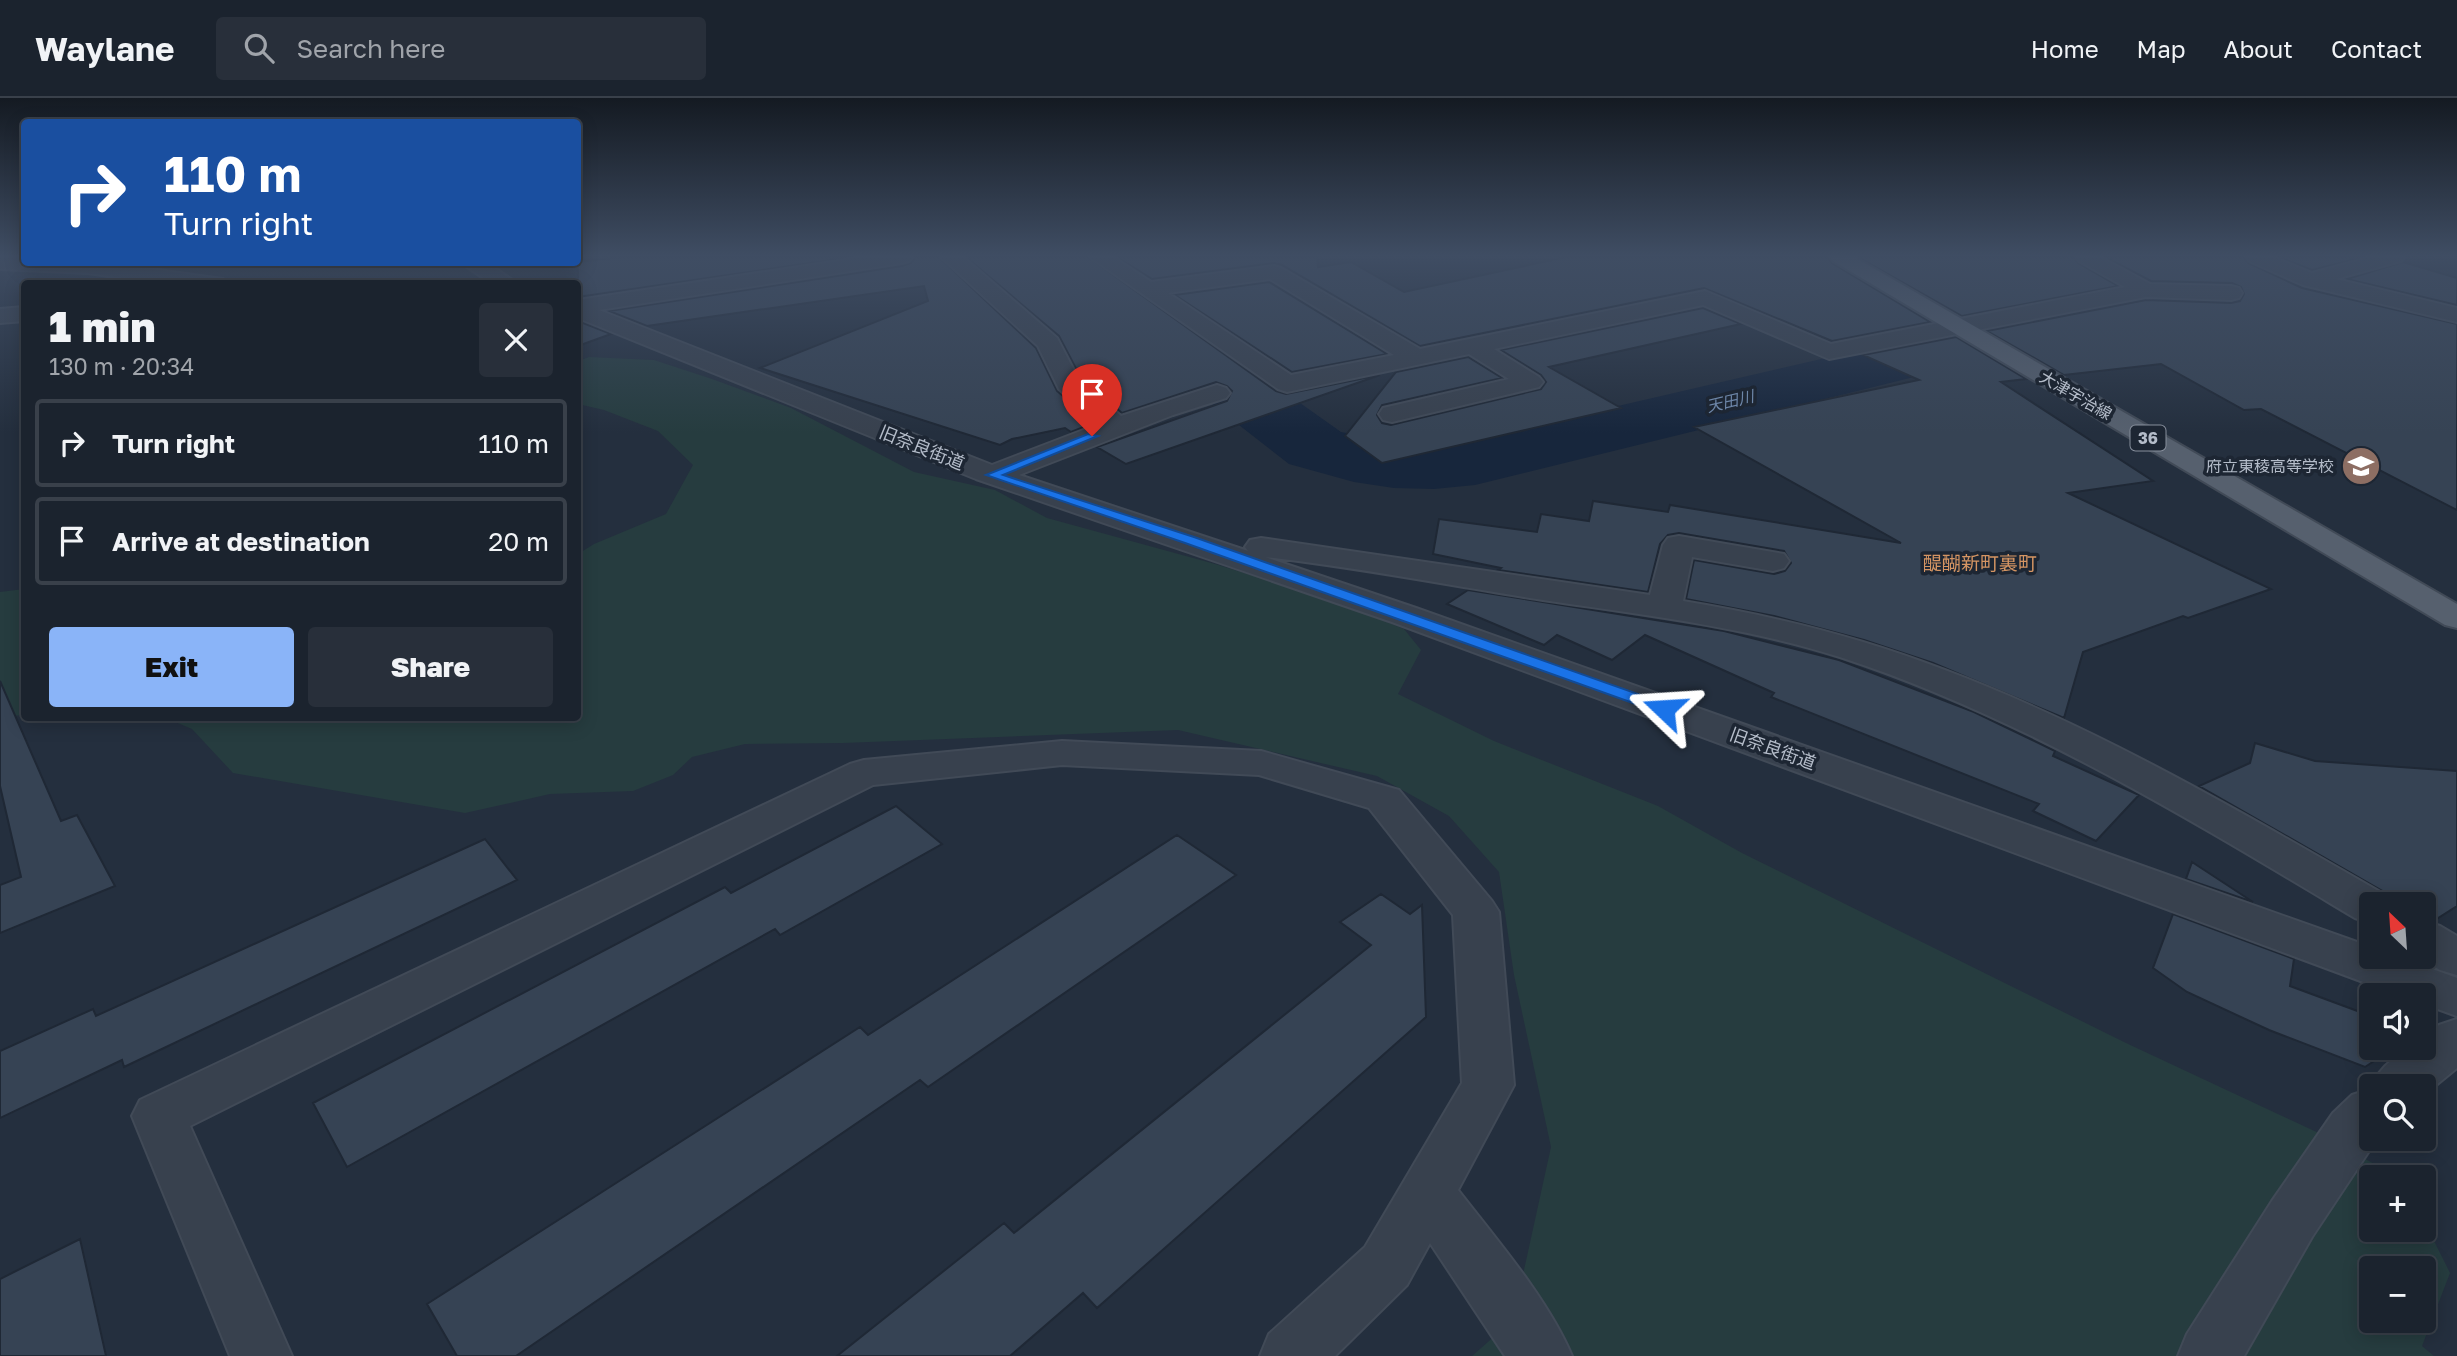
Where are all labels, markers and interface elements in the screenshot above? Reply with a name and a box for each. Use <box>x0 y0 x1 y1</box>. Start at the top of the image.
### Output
search box <box>216 17 706 80</box>
text: Waylane <box>35 29 174 68</box>
icon: search <box>240 29 278 67</box>
text: Search here <box>296 33 445 64</box>
text: Home <box>2031 34 2099 63</box>
text: Map <box>2137 34 2186 63</box>
text: About <box>2224 34 2293 63</box>
text: Contact <box>2331 34 2422 63</box>
text: 110 m <box>164 144 301 203</box>
icon: right <box>49 147 140 238</box>
text: Turn right <box>164 204 313 242</box>
text: 1 min <box>49 301 156 351</box>
button: close <box>479 303 553 377</box>
text: 130 m · 20:34 <box>49 352 194 380</box>
pin <box>1062 364 1122 436</box>
street label: 大津宇治線 <box>2036 366 2116 424</box>
icon: arrive <box>1073 375 1111 413</box>
water label: 天田川 <box>1704 385 1758 416</box>
street label: 旧奈良街道 <box>876 420 968 474</box>
icon: right <box>53 424 91 462</box>
road number: 36 <box>2130 426 2166 450</box>
text: Turn right <box>112 428 235 459</box>
text: 110 m <box>478 428 549 459</box>
school or university icon: 府立東稜高等学校 <box>2340 445 2382 487</box>
place label: 府立東稜高等学校 <box>2206 456 2334 476</box>
icon: arrive <box>53 522 91 560</box>
text: Arrive at destination <box>112 526 370 557</box>
text: 20 m <box>488 526 549 557</box>
district label: 醍醐新町裏町 <box>1923 551 2037 574</box>
button: Exit <box>49 627 294 707</box>
button: Share <box>308 627 553 707</box>
position arrow <box>1627 672 1701 746</box>
street label: 旧奈良街道 <box>1727 722 1819 774</box>
north arrow <box>2359 892 2436 970</box>
map controls <box>2359 892 2436 1333</box>
button: sound <box>2359 983 2436 1060</box>
button: search <box>2359 1074 2436 1151</box>
button: + <box>2359 1165 2436 1242</box>
button: − <box>2359 1256 2436 1333</box>

